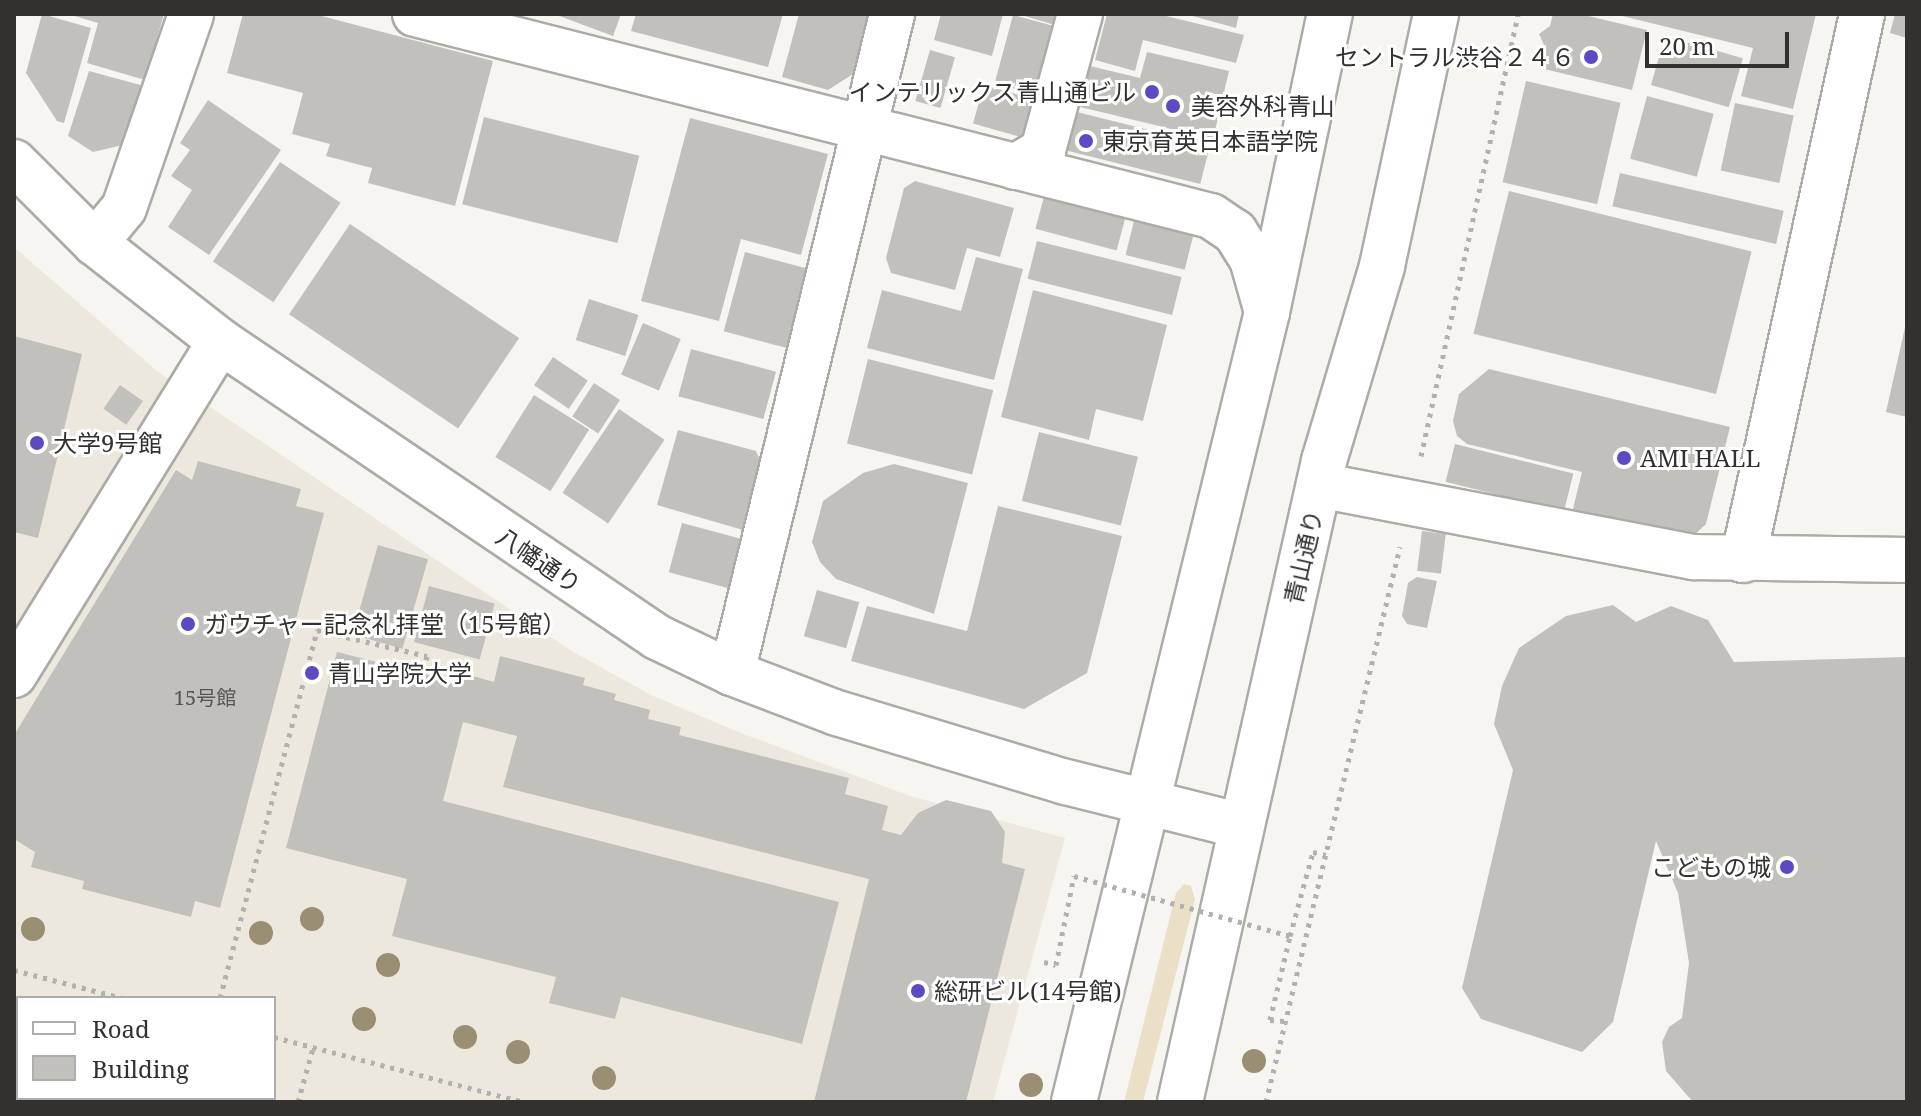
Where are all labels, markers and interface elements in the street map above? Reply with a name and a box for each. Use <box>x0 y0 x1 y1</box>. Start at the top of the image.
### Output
scale bar <box>1649 16 1793 66</box>
text: 20 m <box>1659 29 1715 62</box>
place label: セントラル渋谷２４６ <box>1335 43 1575 71</box>
marker: セントラル渋谷２４６ <box>1582 48 1600 66</box>
place label: インテリックス青山通ビル <box>848 78 1136 106</box>
marker: インテリックス青山通ビル <box>1143 83 1161 101</box>
place label: 美容外科青山 <box>1191 92 1335 120</box>
marker: 美容外科青山 <box>1162 95 1184 117</box>
place label: 東京育英日本語学院 <box>1102 127 1318 155</box>
marker: 東京育英日本語学院 <box>1077 132 1095 150</box>
place label: 大学9号館 <box>53 429 162 457</box>
marker: 大学9号館 <box>28 434 46 452</box>
place label: AMI HALL <box>1640 444 1760 472</box>
marker: AMI HALL <box>1615 449 1633 467</box>
street label: 青山通り <box>1278 507 1328 607</box>
street label: 八幡通り <box>491 521 587 599</box>
place label: ガウチャー記念礼拝堂（15号館） <box>204 610 567 638</box>
marker: ガウチャー記念礼拝堂（15号館） <box>179 615 197 633</box>
place label: 青山学院大学 <box>328 659 472 687</box>
marker: 青山学院大学 <box>303 664 321 682</box>
house number: 15号館 <box>174 685 236 709</box>
place label: こどもの城 <box>1651 853 1771 881</box>
marker: こどもの城 <box>1778 858 1796 876</box>
place label: 総研ビル(14号館) <box>934 977 1121 1005</box>
marker: 総研ビル(14号館) <box>909 982 927 1000</box>
legend <box>16 996 276 1100</box>
text: Road <box>92 1012 150 1045</box>
text: Building <box>92 1052 189 1085</box>

